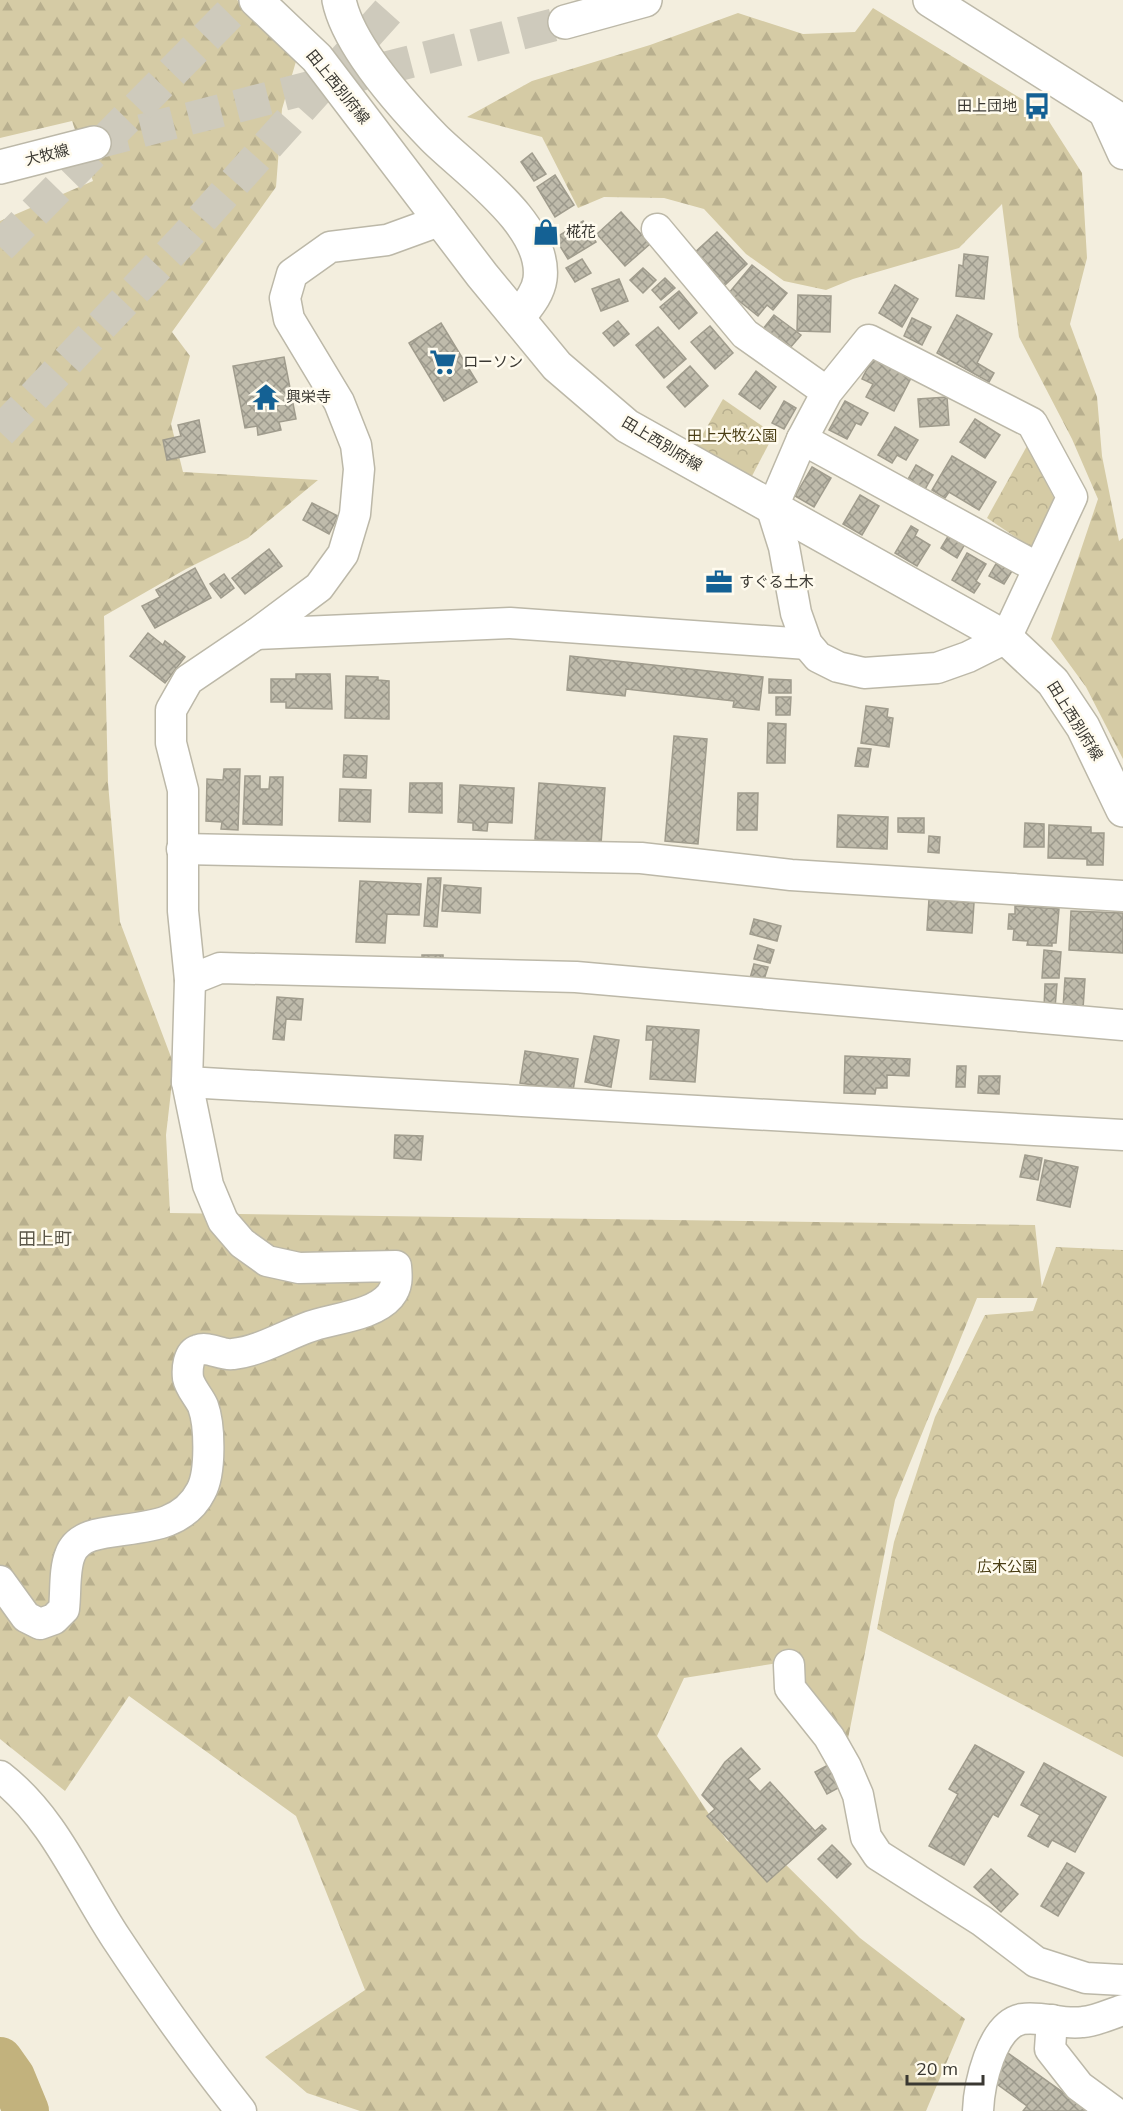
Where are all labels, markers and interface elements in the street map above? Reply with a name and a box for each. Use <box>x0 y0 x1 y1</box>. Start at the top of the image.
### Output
street label: 田上西別府線 <box>303 46 374 128</box>
bus stop icon: 田上団地 <box>1022 91 1052 121</box>
place label: 田上団地 <box>957 96 1017 115</box>
street label: 大牧線 <box>23 140 71 169</box>
shop icon: 椛花 <box>531 217 561 247</box>
place label: 椛花 <box>566 222 596 241</box>
supermarket icon: ローソン <box>428 347 458 377</box>
place label: ローソン <box>463 352 523 371</box>
temple icon: 興栄寺 <box>251 382 281 412</box>
place label: 興栄寺 <box>286 387 331 406</box>
street label: 田上西別府線 <box>619 412 706 475</box>
park label: 田上大牧公園 <box>687 426 777 445</box>
office icon: すぐる土木 <box>704 567 734 597</box>
place label: すぐる土木 <box>739 572 814 591</box>
street label: 田上西別府線 <box>1044 678 1107 764</box>
district label: 田上町 <box>18 1227 72 1250</box>
park label: 広木公園 <box>977 1557 1037 1576</box>
scale bar <box>907 2048 984 2086</box>
text: 20 m <box>916 2057 958 2080</box>

